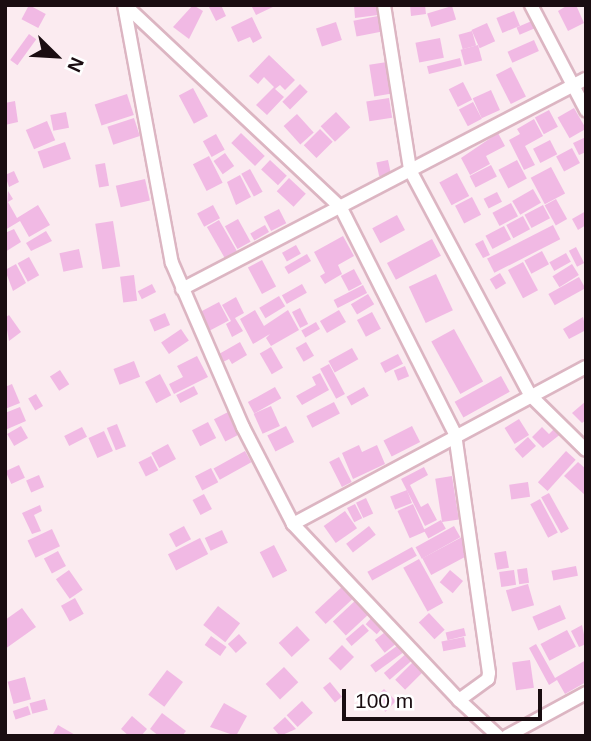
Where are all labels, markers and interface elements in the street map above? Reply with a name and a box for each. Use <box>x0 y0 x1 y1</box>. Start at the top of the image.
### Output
north arrow <box>21 21 91 91</box>
text: N <box>63 54 88 75</box>
scale bar <box>346 674 546 718</box>
text: 100 m <box>355 689 413 712</box>

